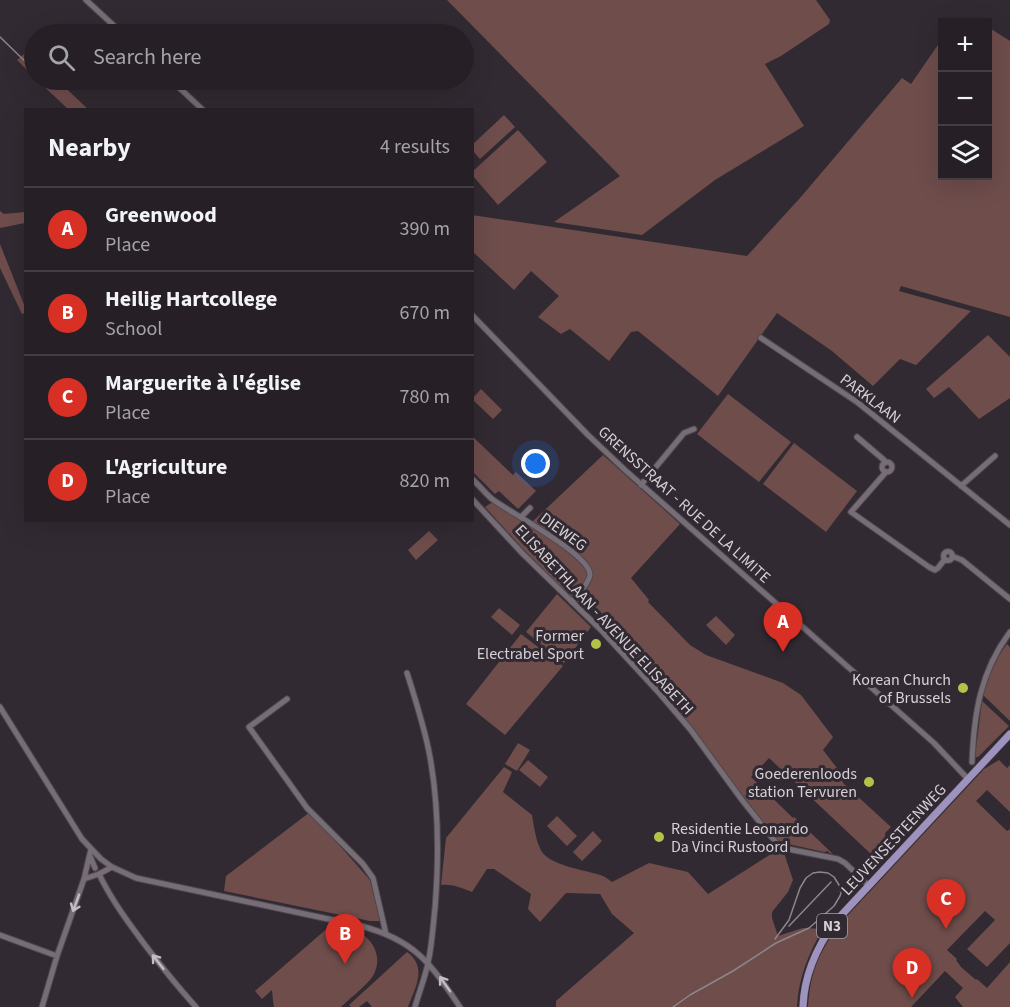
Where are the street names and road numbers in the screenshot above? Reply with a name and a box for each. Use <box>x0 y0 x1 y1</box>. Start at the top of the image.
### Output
street label: PARKLAAN <box>835 369 905 429</box>
street label: GRENSSTRAAT - RUE DE LA LIMITE <box>593 421 775 588</box>
street label: DIEWEG <box>535 507 591 556</box>
street label: ELISABETHLAAN - AVENUE ELISABETH <box>510 520 699 720</box>
street label: LEUVENSESTEENWEG <box>836 779 951 900</box>
road number: N3 <box>817 914 847 938</box>

